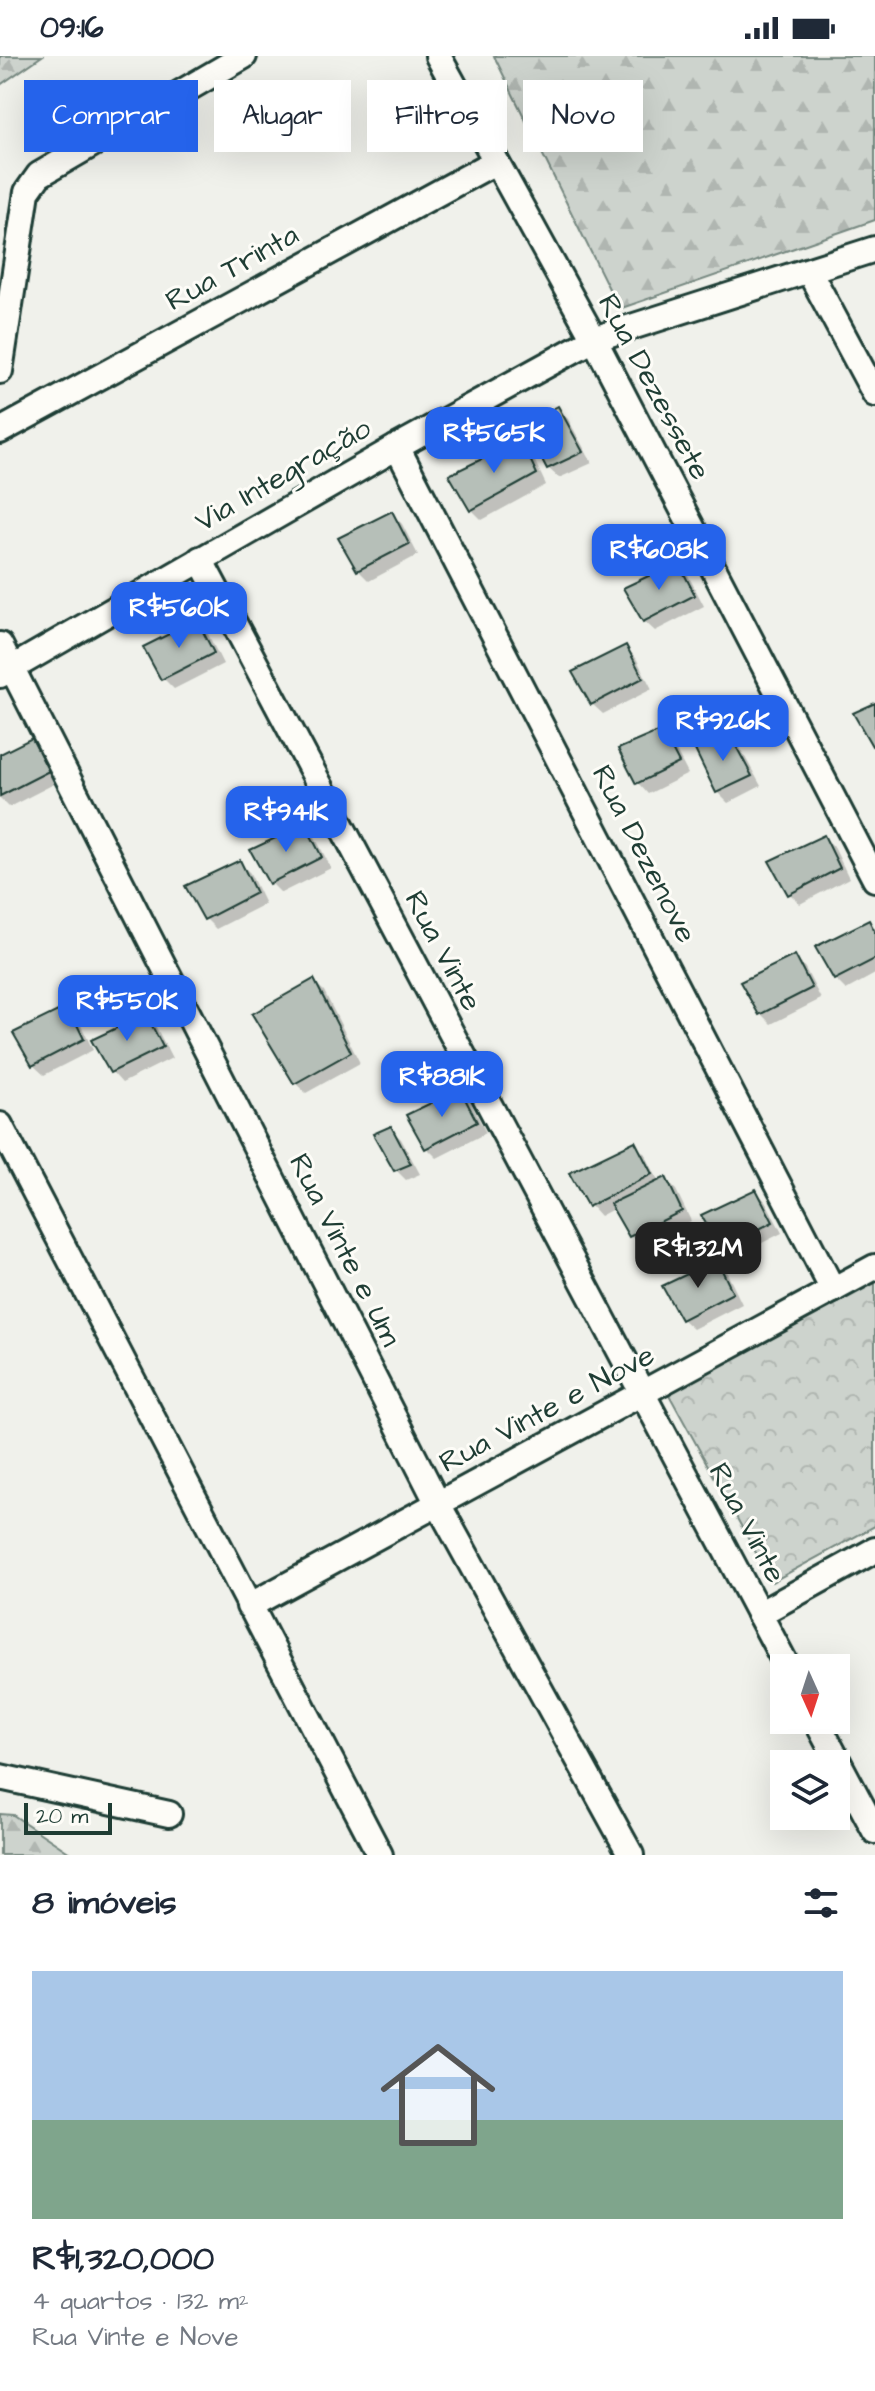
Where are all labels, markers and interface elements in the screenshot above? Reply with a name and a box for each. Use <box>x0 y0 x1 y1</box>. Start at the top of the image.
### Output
text: 09:16 <box>40 7 104 49</box>
chip: Comprar <box>24 80 198 152</box>
chip: Alugar <box>214 80 351 152</box>
chip: Filtros <box>367 80 507 152</box>
chip: Novo <box>523 80 643 152</box>
street label: Rua Trinta <box>158 214 306 322</box>
street label: Rua Dezessete <box>587 286 721 488</box>
pin: R$565K <box>429 407 559 475</box>
street label: Via Integração <box>187 408 379 543</box>
text: R$565K <box>443 415 545 451</box>
pin: R$608K <box>594 524 724 592</box>
text: R$608K <box>610 532 708 568</box>
pin: R$560K <box>114 582 244 650</box>
text: R$560K <box>129 590 229 626</box>
pin: R$926K <box>658 695 788 763</box>
text: R$926K <box>676 703 770 739</box>
street label: Rua Dezenove <box>581 758 707 950</box>
pin: R$941K <box>221 786 351 854</box>
text: R$941K <box>244 794 328 830</box>
street label: Rua Vinte <box>394 883 492 1019</box>
pin: R$550K <box>62 975 192 1043</box>
text: R$550K <box>76 983 178 1019</box>
pin: R$881K <box>377 1051 507 1119</box>
text: R$881K <box>399 1059 485 1095</box>
street label: Rua Vinte e Um <box>278 1146 412 1354</box>
pin: R$1.32M <box>624 1222 772 1290</box>
text: R$1.32M <box>653 1230 743 1266</box>
street label: Rua Vinte e Nove <box>432 1335 662 1483</box>
street label: Rua Vinte <box>698 1455 796 1591</box>
north arrow <box>770 1654 850 1734</box>
map controls <box>770 1654 850 1830</box>
button: layers <box>770 1750 850 1830</box>
scale bar <box>24 1799 112 1835</box>
text: 20 m <box>36 1801 88 1832</box>
text: 8 imóveis <box>32 1879 177 1927</box>
icon: filters <box>799 1881 843 1925</box>
icon: home <box>366 2023 510 2167</box>
text: R$1,320,000 <box>32 2235 214 2283</box>
text: 4 quartos · 132 m² <box>32 2283 249 2319</box>
text: Rua Vinte e Nove <box>32 2319 239 2355</box>

